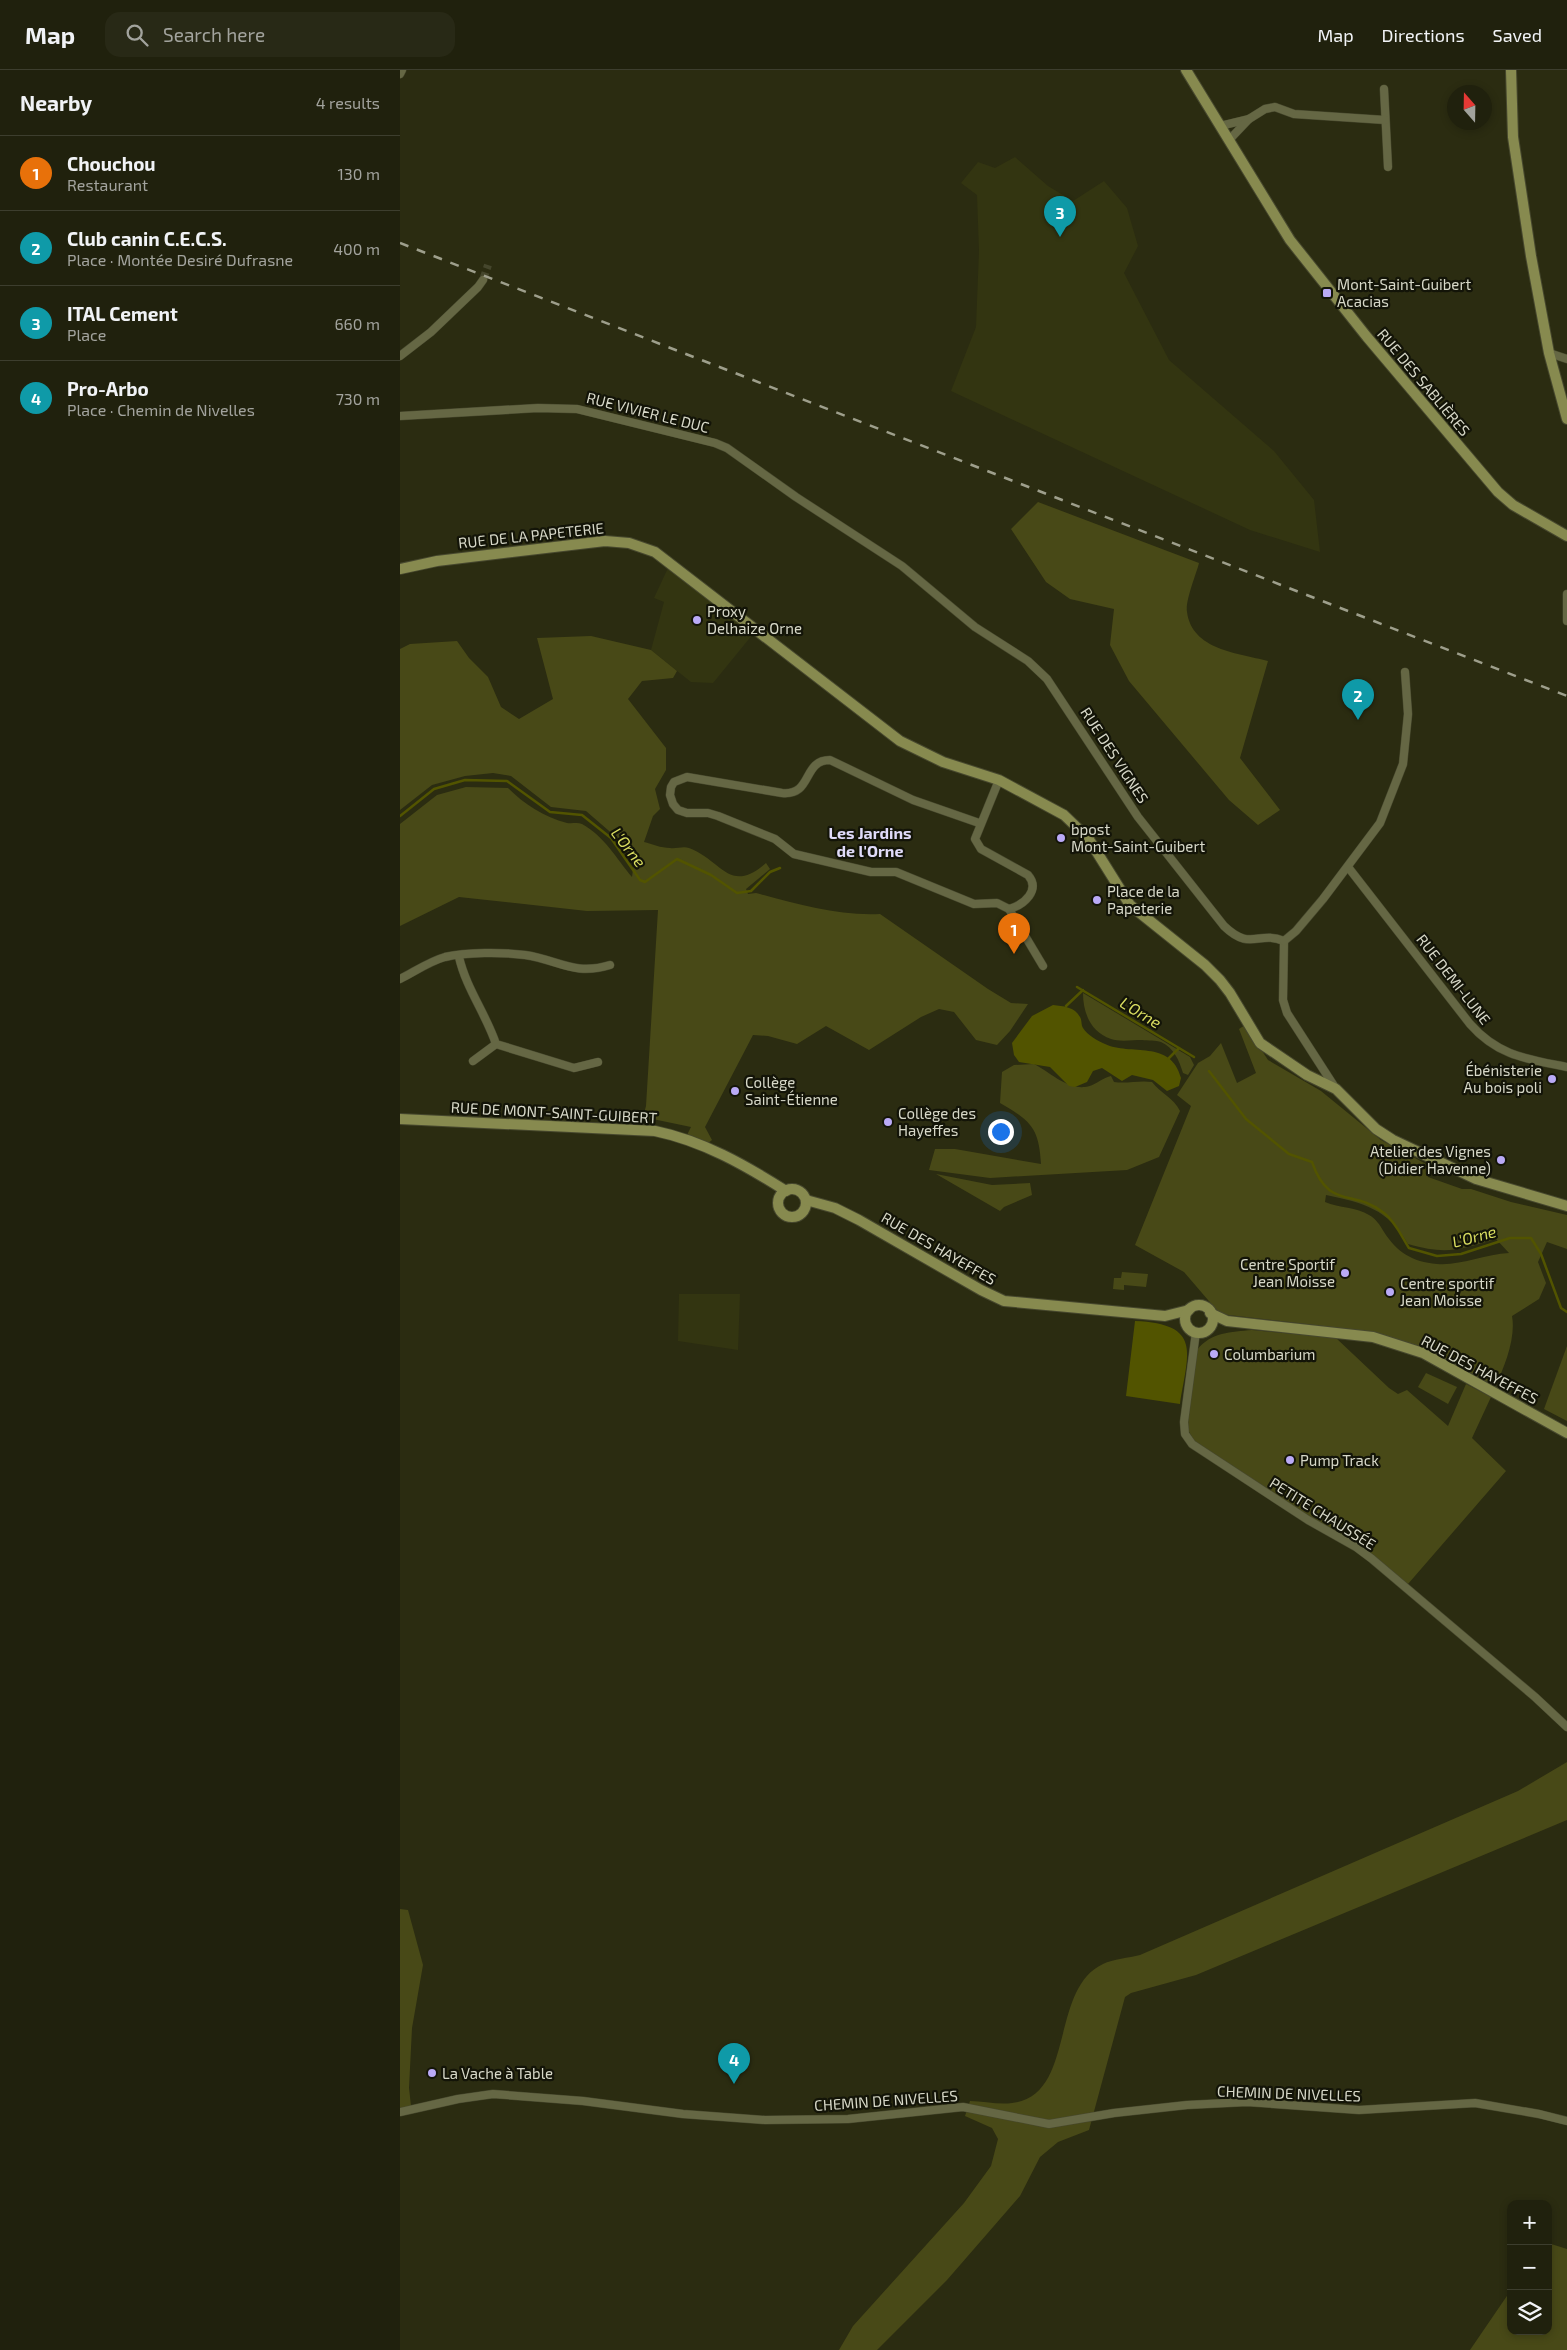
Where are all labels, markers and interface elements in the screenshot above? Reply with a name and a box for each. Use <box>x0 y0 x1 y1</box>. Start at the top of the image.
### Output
search box <box>105 12 455 57</box>
text: Map <box>25 20 75 49</box>
icon: search <box>123 21 151 49</box>
text: Search here <box>163 23 265 46</box>
text: Map <box>1317 24 1354 46</box>
text: Directions <box>1382 24 1465 46</box>
text: Saved <box>1493 24 1542 46</box>
north arrow <box>1447 85 1492 130</box>
text: Nearby <box>20 90 92 115</box>
text: 4 results <box>316 93 380 112</box>
text: Chouchou <box>67 152 156 175</box>
text: 1 <box>33 164 39 183</box>
text: 130 m <box>338 164 380 183</box>
text: Restaurant <box>67 175 148 194</box>
pin: 3 <box>1044 196 1076 237</box>
text: Club canin C.E.C.S. <box>67 227 227 250</box>
text: 2 <box>31 239 41 258</box>
text: 400 m <box>333 239 380 258</box>
text: Place · Montée Desiré Dufrasne <box>67 250 293 269</box>
place label: Mont-Saint-Guibert Acacias <box>1337 275 1471 310</box>
marker: Mont-Saint-Guibert Acacias <box>1321 287 1333 299</box>
text: ITAL Cement <box>67 302 178 325</box>
text: 3 <box>31 314 41 333</box>
text: 660 m <box>334 314 380 333</box>
text: Place <box>67 325 106 344</box>
street label: RUE DES SABLIÈRES <box>1374 325 1474 439</box>
text: Pro-Arbo <box>67 377 149 400</box>
street label: RUE VIVIER LE DUC <box>585 388 712 436</box>
text: 4 <box>31 389 41 408</box>
text: 730 m <box>336 389 380 408</box>
text: Place · Chemin de Nivelles <box>67 400 255 419</box>
street label: RUE DE LA PAPETERIE <box>457 518 605 552</box>
place label: Proxy Delhaize Orne <box>707 602 802 637</box>
marker: Proxy Delhaize Orne <box>691 614 703 626</box>
pin: 2 <box>1342 679 1374 720</box>
street label: RUE DES VIGNES <box>1077 704 1153 806</box>
place label: bpost Mont-Saint-Guibert <box>1071 820 1205 855</box>
water label: L'Orne <box>608 823 651 871</box>
district label: Les Jardins de l'Orne <box>828 823 912 860</box>
marker: bpost Mont-Saint-Guibert <box>1055 832 1067 844</box>
place label: Place de la Papeterie <box>1107 882 1180 917</box>
marker: Place de la Papeterie <box>1091 894 1103 906</box>
pin: 1 <box>998 913 1030 954</box>
street label: RUE DEMI-LUNE <box>1413 930 1495 1028</box>
water label: L'Orne <box>1117 992 1165 1032</box>
place label: Ébénisterie Au bois poli <box>1464 1061 1542 1096</box>
place label: Collège Saint-Étienne <box>745 1073 838 1108</box>
marker: Ébénisterie Au bois poli <box>1546 1073 1558 1085</box>
marker: Collège Saint-Étienne <box>729 1085 741 1097</box>
street label: RUE DE MONT-SAINT-GUIBERT <box>450 1098 658 1126</box>
place label: Collège des Hayeffes <box>898 1104 976 1139</box>
marker: Collège des Hayeffes <box>882 1116 894 1128</box>
your location <box>988 1119 1014 1145</box>
place label: Atelier des Vignes (Didier Havenne) <box>1370 1142 1491 1177</box>
marker: Atelier des Vignes (Didier Havenne) <box>1495 1154 1507 1166</box>
street label: RUE DES HAYEFFES <box>878 1208 1000 1288</box>
water label: L'Orne <box>1450 1221 1499 1251</box>
place label: Centre Sportif Jean Moisse <box>1240 1255 1335 1290</box>
marker: Centre Sportif Jean Moisse <box>1339 1267 1351 1279</box>
place label: Centre sportif Jean Moisse <box>1400 1274 1495 1309</box>
marker: Centre sportif Jean Moisse <box>1384 1286 1396 1298</box>
street label: RUE DES HAYEFFES <box>1419 1331 1541 1407</box>
place label: Columbarium <box>1224 1345 1315 1363</box>
marker: Columbarium <box>1208 1348 1220 1360</box>
place label: Pump Track <box>1300 1451 1379 1469</box>
marker: Pump Track <box>1284 1454 1296 1466</box>
street label: PETITE CHAUSSÉE <box>1267 1473 1379 1553</box>
pin: 4 <box>718 2043 750 2084</box>
place label: La Vache à Table <box>442 2064 553 2082</box>
marker: La Vache à Table <box>426 2067 438 2079</box>
street label: CHEMIN DE NIVELLES <box>1217 2081 1361 2105</box>
street label: CHEMIN DE NIVELLES <box>814 2086 958 2114</box>
map controls <box>1507 2200 1552 2335</box>
button: + <box>1507 2200 1552 2245</box>
button: − <box>1507 2245 1552 2290</box>
button: layers <box>1507 2290 1552 2335</box>

